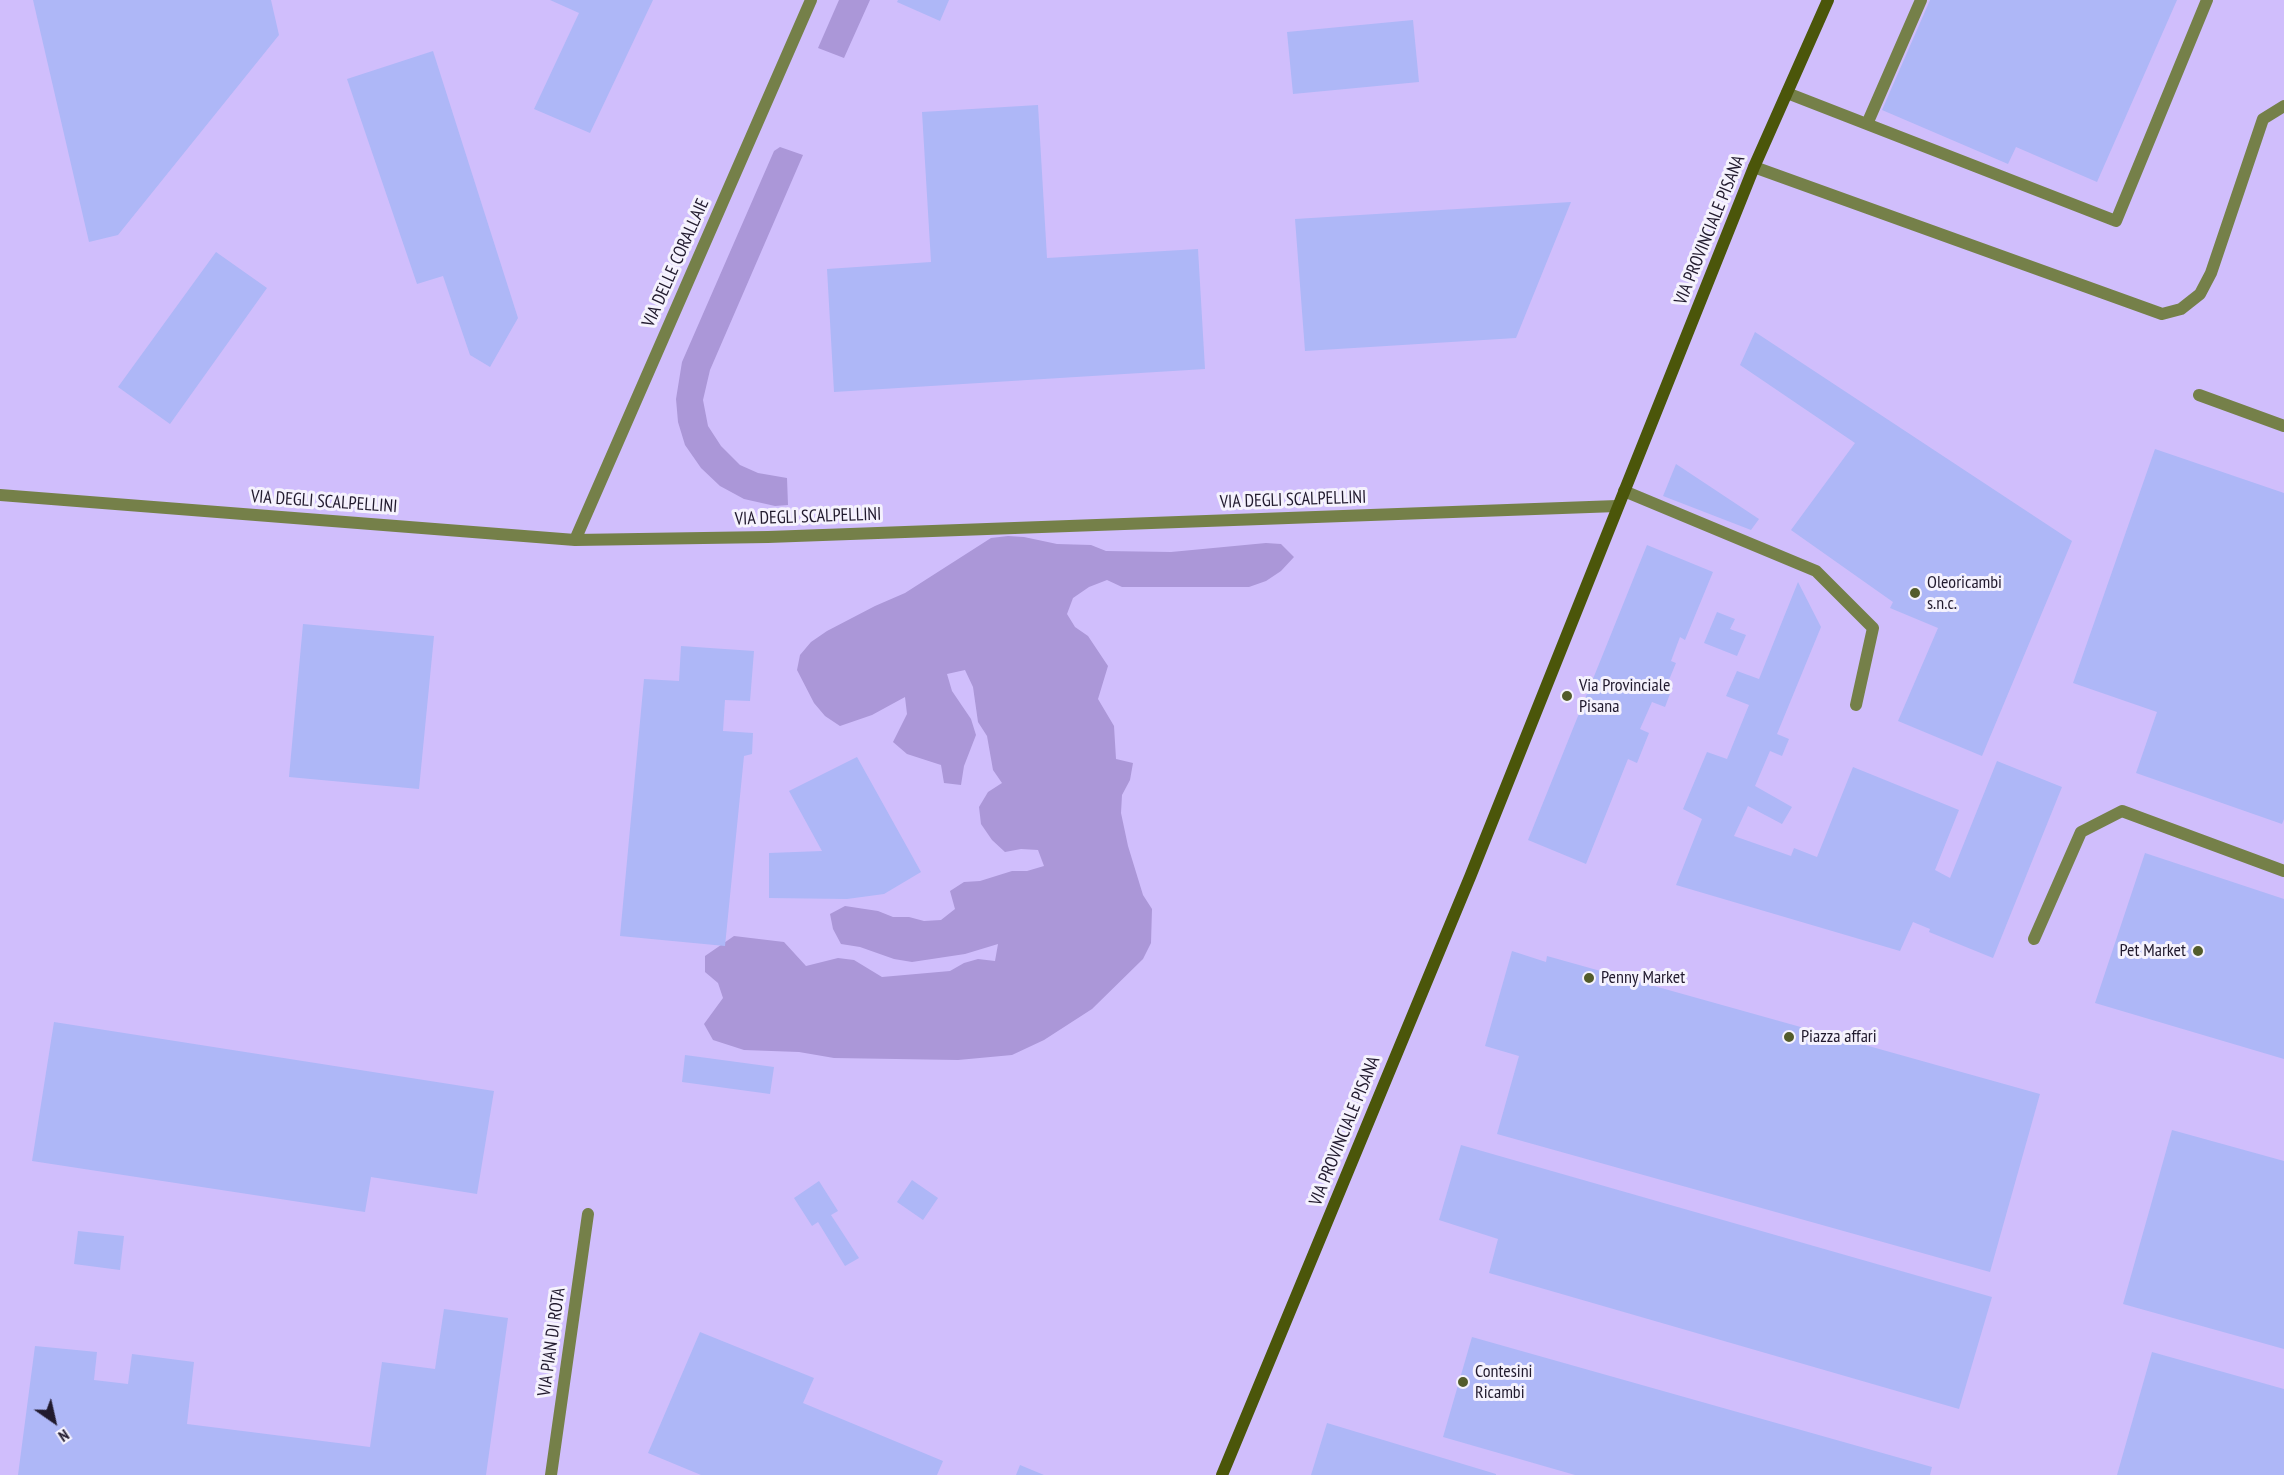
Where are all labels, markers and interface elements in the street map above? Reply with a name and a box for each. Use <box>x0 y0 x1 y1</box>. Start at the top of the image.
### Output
street label: VIA PROVINCIALE PISANA <box>1670 152 1750 308</box>
street label: VIA DELLE CORALLAIE <box>638 195 714 331</box>
street label: VIA DEGLI SCALPELLINI <box>250 486 398 518</box>
street label: VIA DEGLI SCALPELLINI <box>1219 487 1367 513</box>
street label: VIA DEGLI SCALPELLINI <box>734 504 882 530</box>
place label: Oleoricambi s.n.c. <box>1927 572 2002 614</box>
marker: Oleoricambi s.n.c. <box>1908 586 1922 600</box>
place label: Via Provinciale Pisana <box>1579 675 1670 718</box>
marker: Via Provinciale Pisana <box>1560 689 1574 703</box>
place label: Pet Market <box>2119 940 2186 962</box>
marker: Pet Market <box>2191 944 2205 958</box>
place label: Penny Market <box>1601 967 1685 989</box>
marker: Penny Market <box>1582 971 1596 985</box>
place label: Piazza affari <box>1801 1026 1877 1048</box>
marker: Piazza affari <box>1782 1030 1796 1044</box>
street label: VIA PROVINCIALE PISANA <box>1305 1053 1385 1209</box>
street label: VIA PIAN DI ROTA <box>534 1286 570 1398</box>
place label: Contesini Ricambi <box>1475 1361 1532 1404</box>
marker: Contesini Ricambi <box>1456 1375 1470 1389</box>
north arrow <box>24 1391 84 1451</box>
text: N <box>55 1425 73 1447</box>

